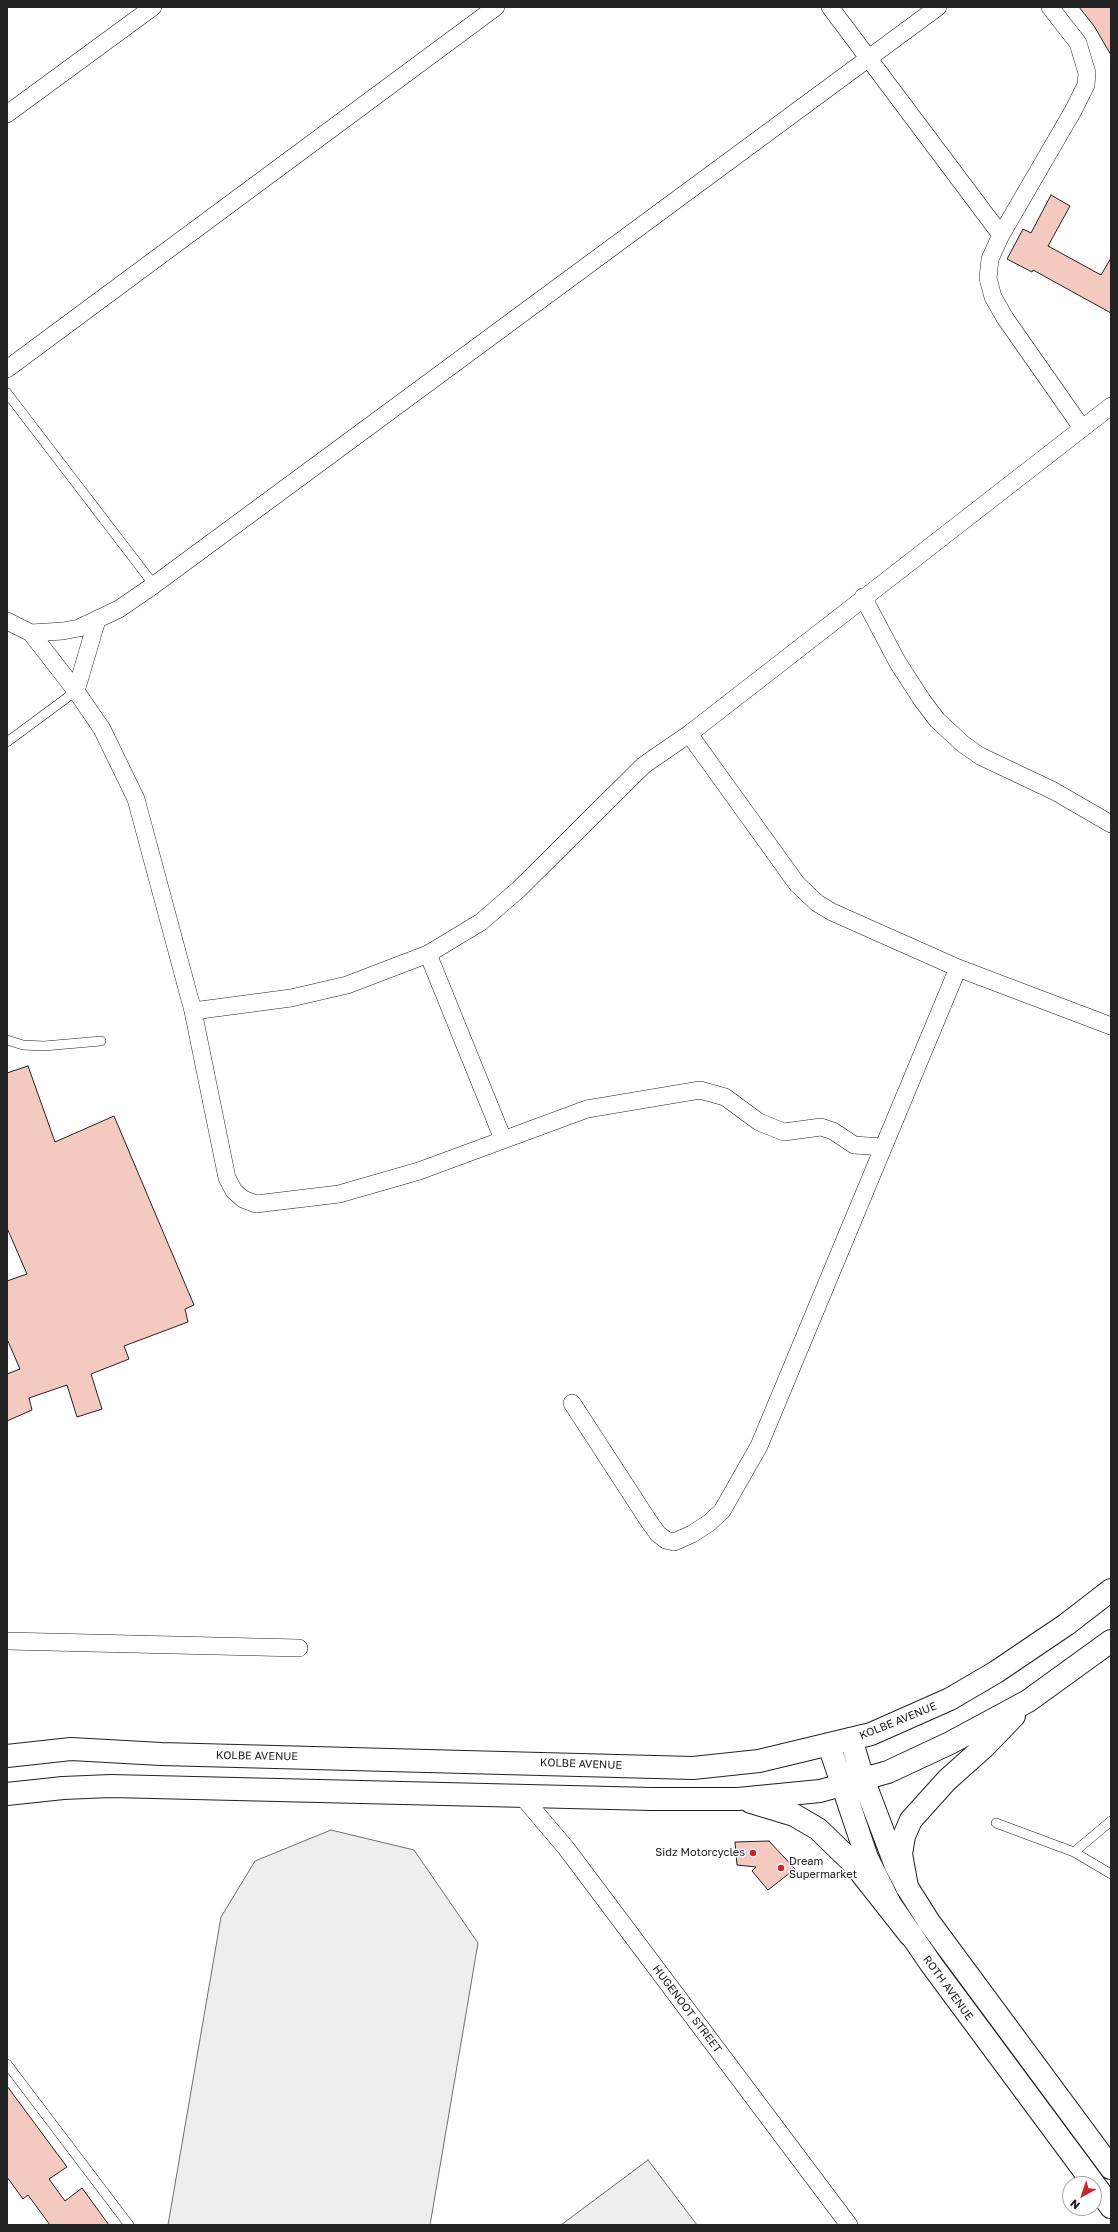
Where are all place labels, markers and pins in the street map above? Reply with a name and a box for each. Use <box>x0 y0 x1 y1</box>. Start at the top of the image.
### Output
place label: Sidz Motorcycles <box>655 1846 745 1860</box>
marker: Sidz Motorcycles <box>748 1848 758 1858</box>
place label: Dream Supermarket <box>789 1855 857 1881</box>
marker: Dream Supermarket <box>776 1863 786 1873</box>

